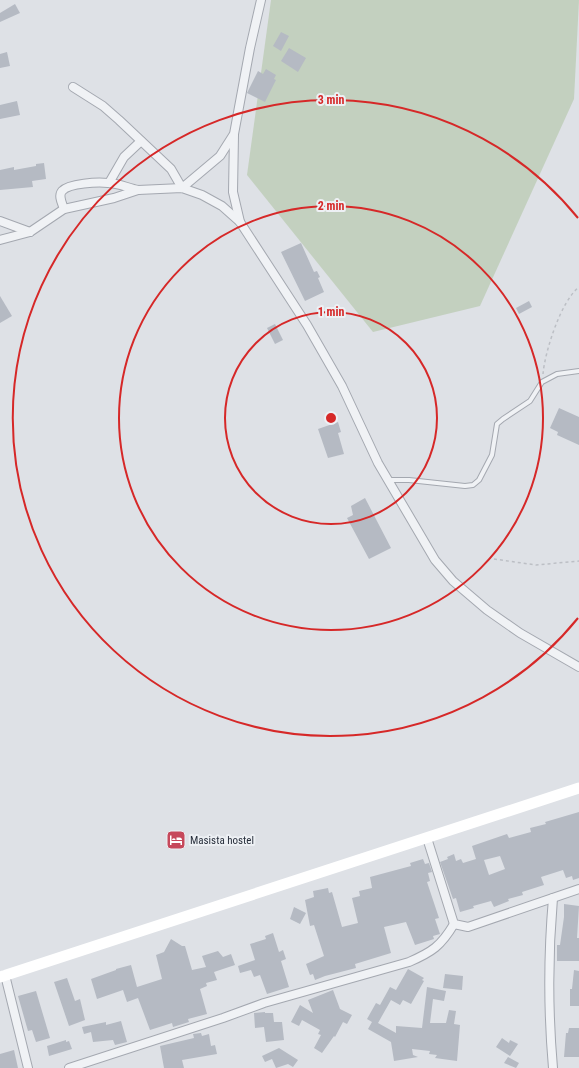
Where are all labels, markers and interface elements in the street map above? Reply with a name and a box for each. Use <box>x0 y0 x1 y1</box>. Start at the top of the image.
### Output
text: 3 min <box>318 93 344 107</box>
text: 2 min <box>318 199 344 213</box>
text: 1 min <box>318 305 344 319</box>
centre of rings <box>324 411 338 425</box>
hotel icon: Masista hostel <box>165 829 187 851</box>
place label: Masista hostel <box>190 834 254 847</box>

